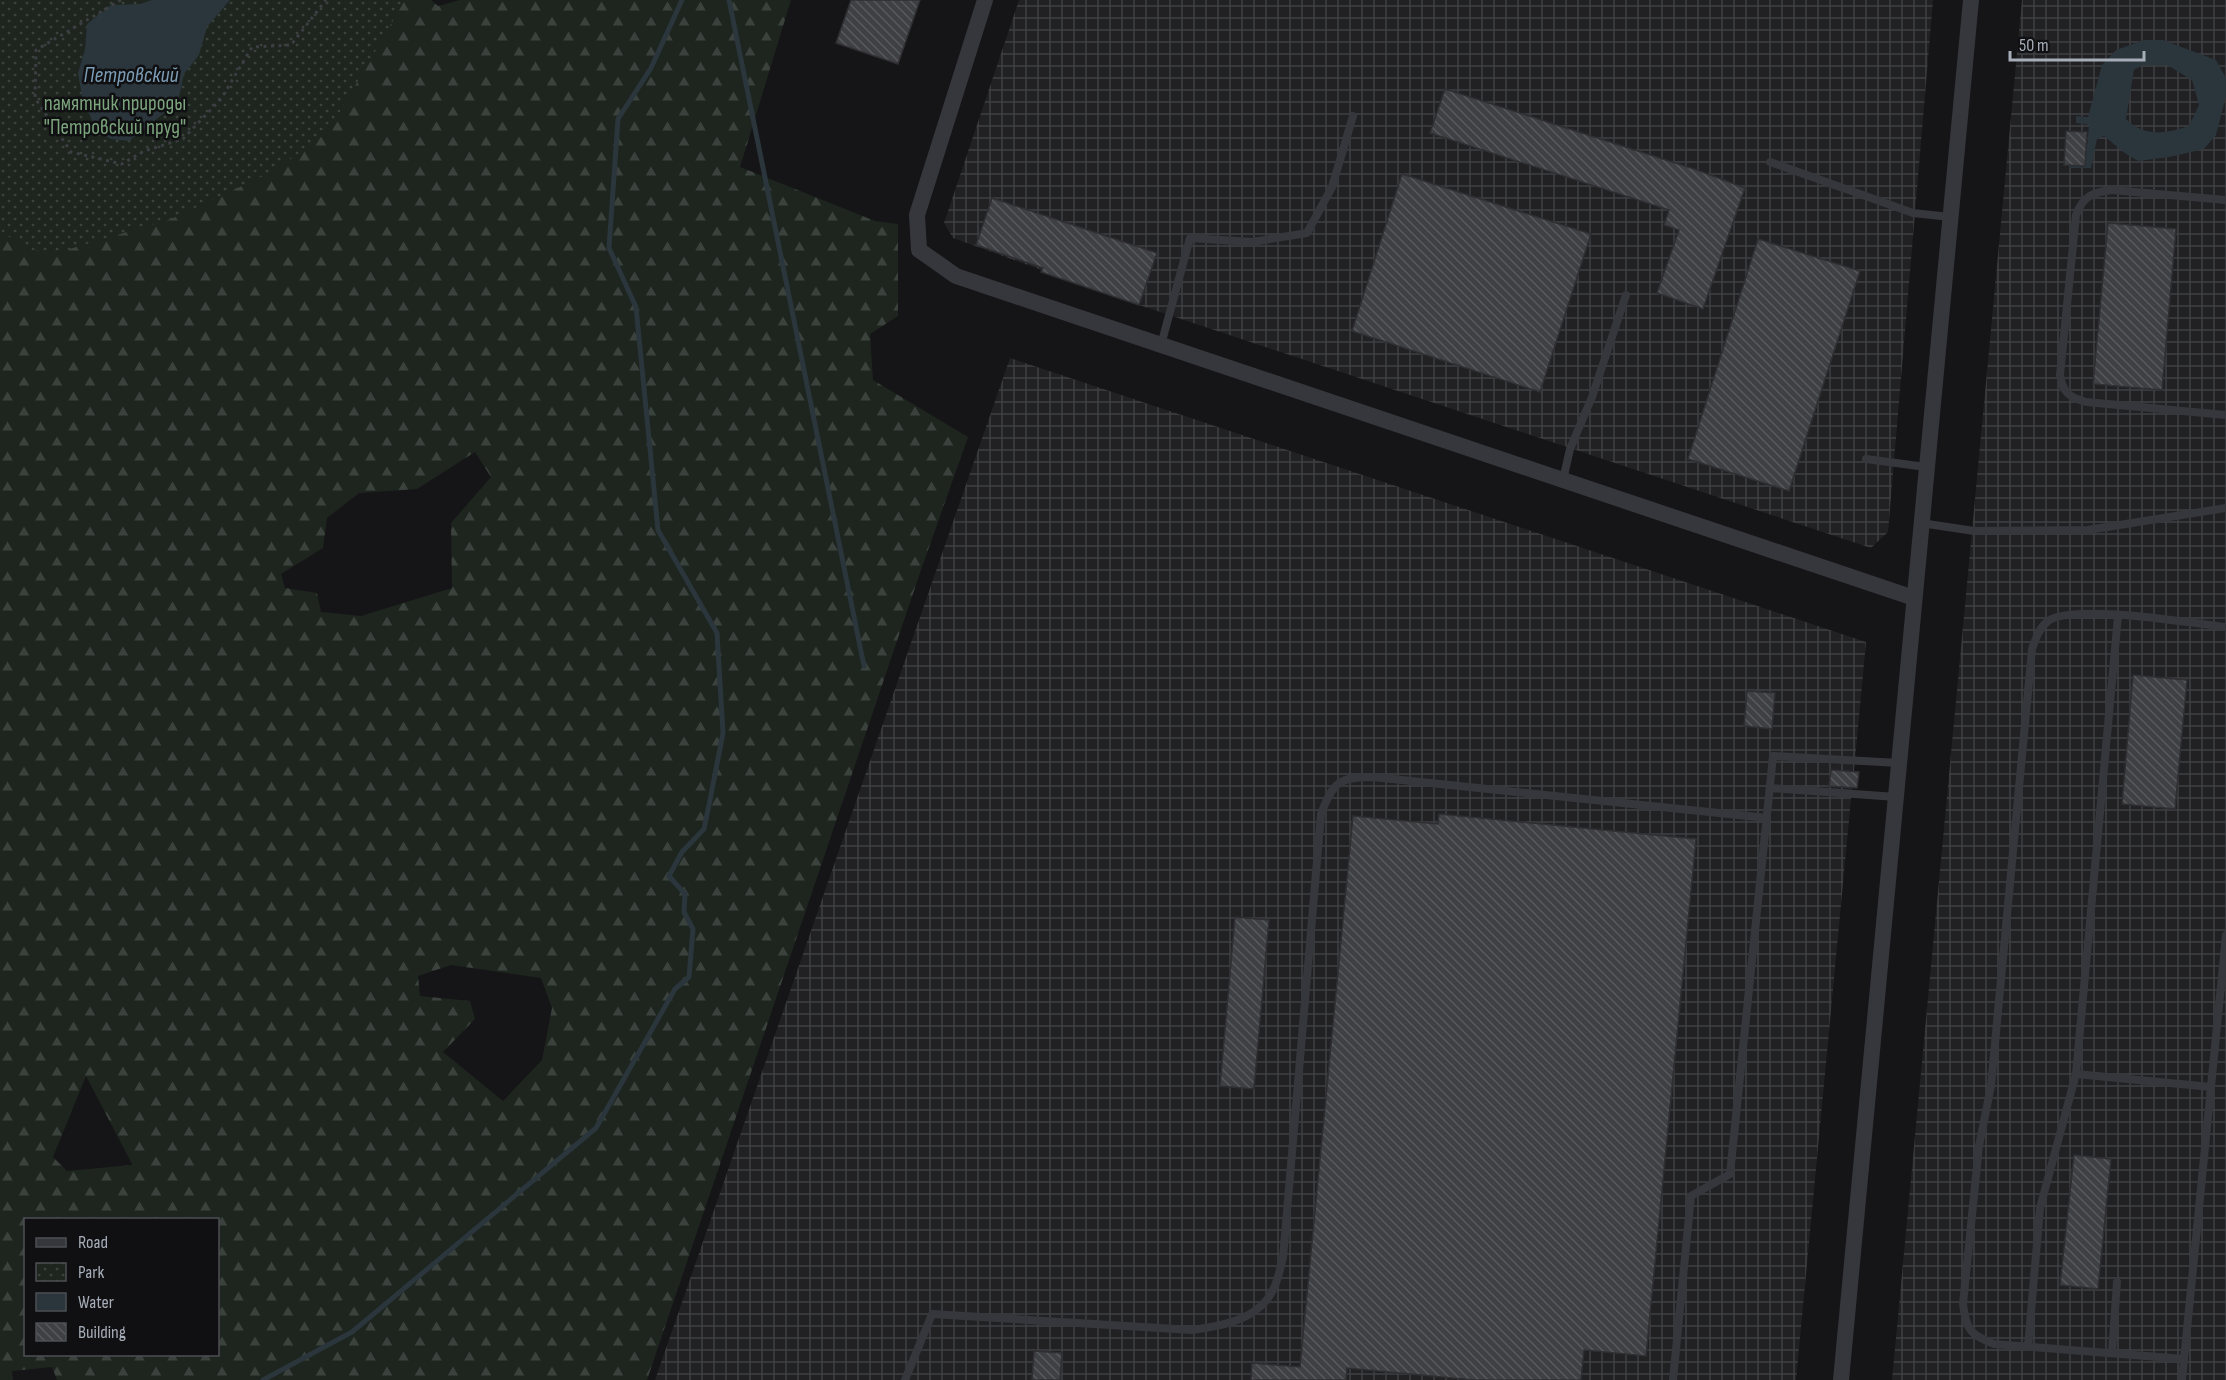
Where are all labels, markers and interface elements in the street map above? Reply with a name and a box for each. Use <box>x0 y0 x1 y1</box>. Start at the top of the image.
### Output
scale bar <box>2010 24 2144 62</box>
text: 50 m <box>2019 35 2049 56</box>
water label: Петровский <box>84 62 178 89</box>
park label: памятник природы "Петровский пруд" <box>44 91 186 140</box>
legend <box>24 1218 219 1356</box>
text: Road <box>78 1232 108 1253</box>
text: Park <box>78 1262 104 1283</box>
text: Water <box>78 1292 114 1313</box>
text: Building <box>78 1322 126 1343</box>

